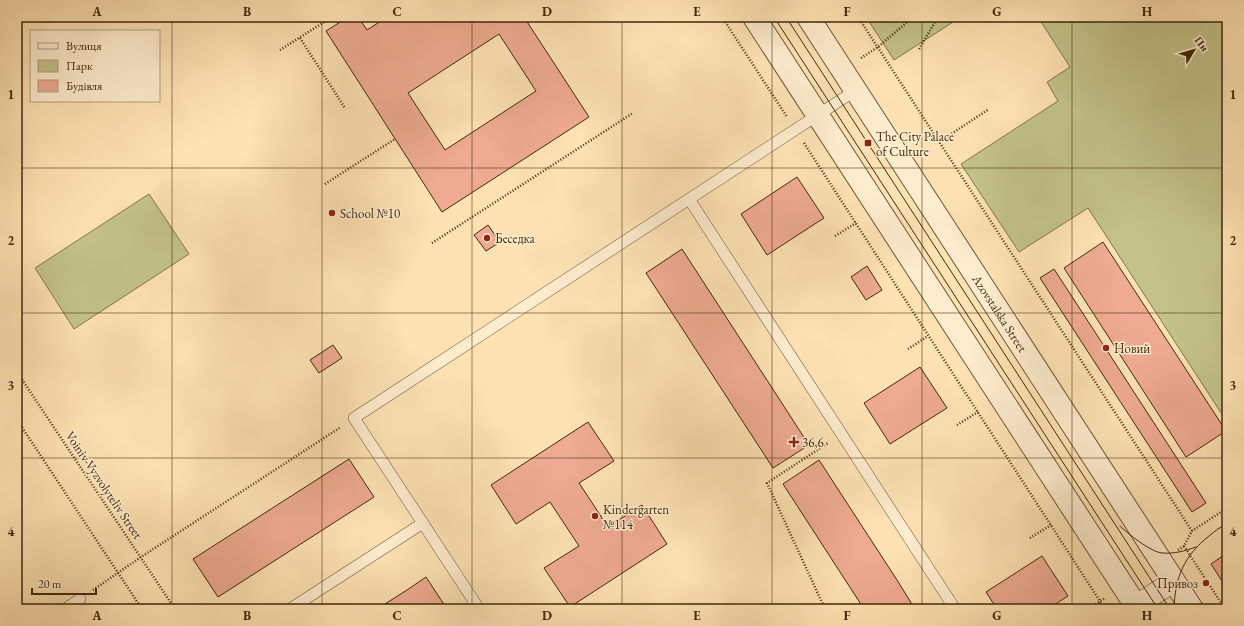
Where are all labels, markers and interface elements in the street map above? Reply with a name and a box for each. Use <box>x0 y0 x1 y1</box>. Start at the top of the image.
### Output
text: A <box>91 3 102 20</box>
text: B <box>243 3 251 20</box>
text: C <box>392 3 402 20</box>
text: D <box>542 3 552 20</box>
text: E <box>693 3 701 20</box>
text: F <box>843 3 851 20</box>
text: G <box>992 3 1002 20</box>
text: H <box>1142 3 1153 20</box>
legend <box>30 30 160 102</box>
north arrow <box>1174 30 1214 70</box>
text: Пн <box>1192 34 1212 55</box>
text: Вулиця <box>66 38 102 54</box>
text: Парк <box>66 58 93 74</box>
text: Будівля <box>66 78 103 94</box>
text: 1 <box>8 86 15 103</box>
text: 1 <box>1230 86 1237 103</box>
place label: The City Palace of Culture <box>876 128 954 160</box>
marker: The City Palace of Culture <box>863 138 873 148</box>
place label: School №10 <box>340 205 400 222</box>
marker: School №10 <box>327 208 337 218</box>
place label: Беседка <box>495 230 536 247</box>
text: 2 <box>8 232 15 249</box>
text: 2 <box>1230 232 1237 249</box>
marker: Беседка <box>482 233 492 243</box>
street label: Azovstalska Street <box>968 270 1031 355</box>
place label: Новий <box>1114 340 1150 357</box>
marker: Новий <box>1101 343 1111 353</box>
text: 3 <box>8 377 15 394</box>
text: 3 <box>1230 377 1237 394</box>
street label: Voiniv-Vyzvolyteliv Street <box>62 428 146 542</box>
place label: 36,6 <box>802 434 824 451</box>
marker: 36,6 <box>789 437 799 447</box>
place label: Kindergarten №114 <box>603 501 669 533</box>
marker: Kindergarten №114 <box>590 511 600 521</box>
text: 4 <box>8 523 15 540</box>
text: 4 <box>1230 523 1237 540</box>
scale bar <box>32 570 96 596</box>
place label: Привоз <box>1157 575 1198 592</box>
text: 20 m <box>38 576 62 592</box>
marker: Привоз <box>1201 578 1211 588</box>
text: A <box>91 607 102 624</box>
text: B <box>243 607 251 624</box>
text: C <box>392 607 402 624</box>
text: D <box>542 607 552 624</box>
text: E <box>693 607 701 624</box>
text: F <box>843 607 851 624</box>
text: G <box>992 607 1002 624</box>
text: H <box>1142 607 1153 624</box>

